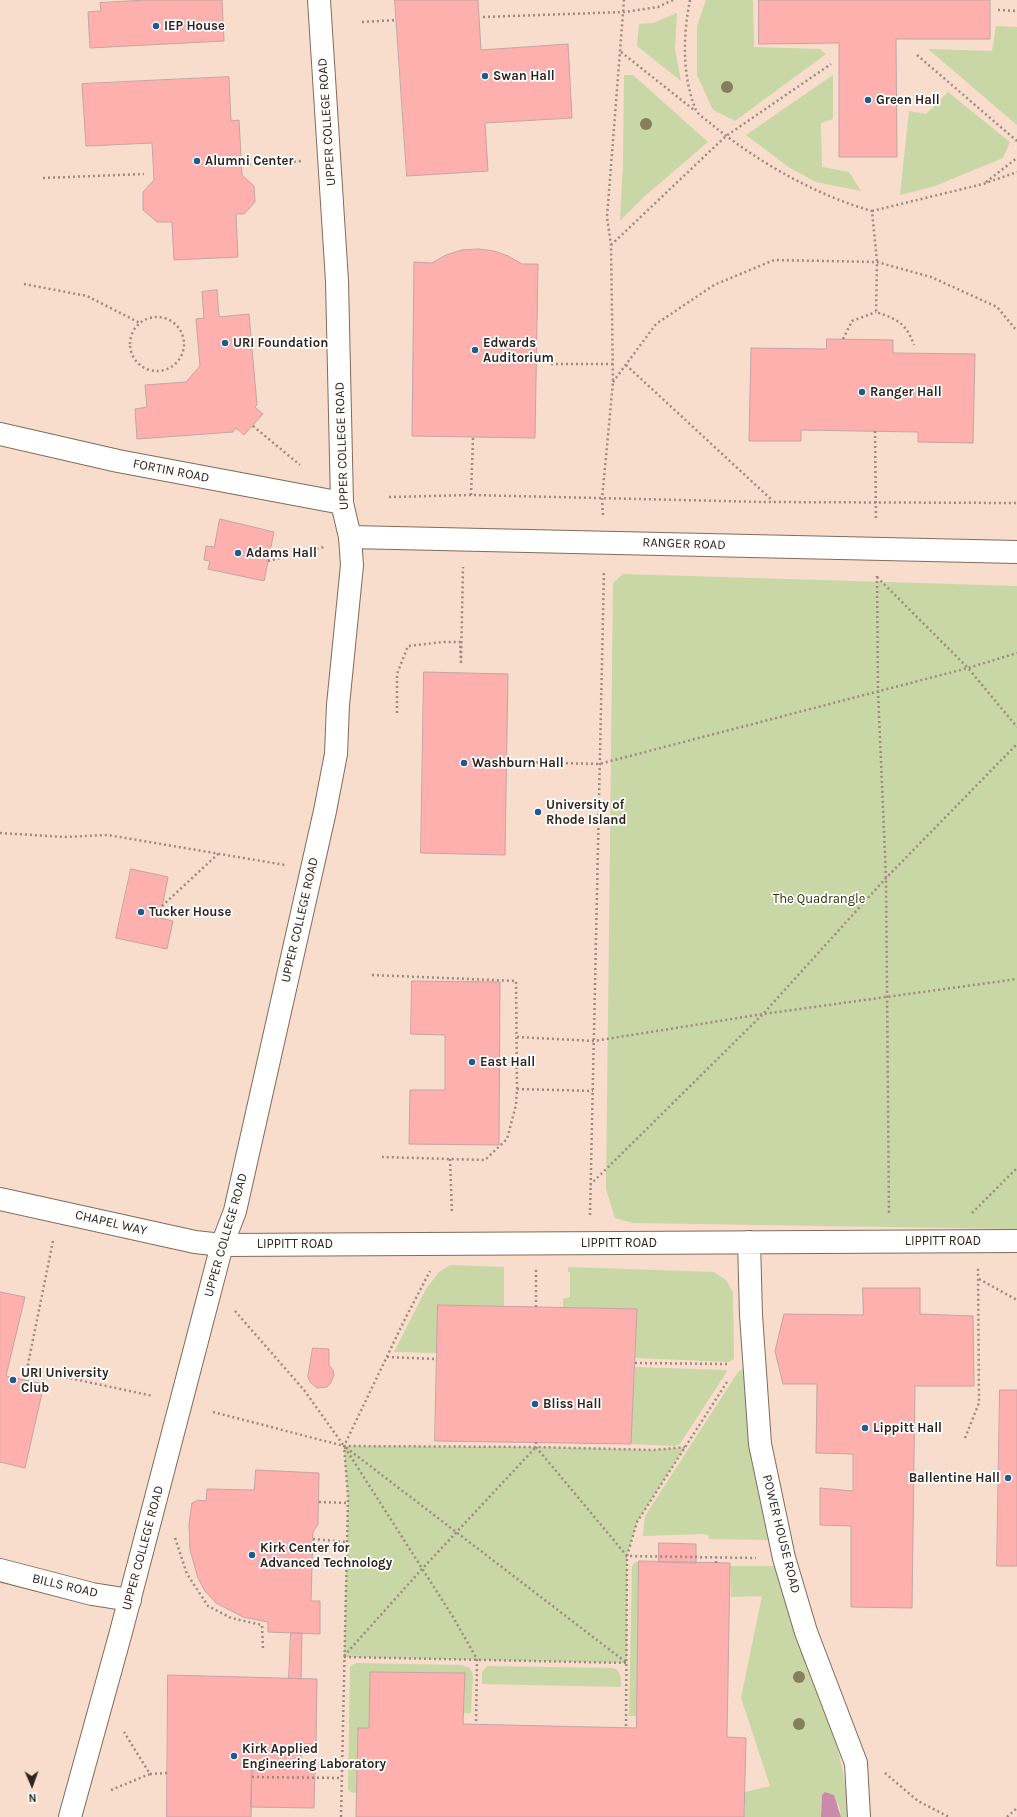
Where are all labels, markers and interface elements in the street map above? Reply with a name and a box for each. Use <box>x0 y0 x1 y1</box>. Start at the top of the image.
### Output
place label: IEP House <box>164 18 225 34</box>
marker: IEP House <box>151 21 161 31</box>
street label: UPPER COLLEGE ROAD <box>315 57 339 187</box>
place label: Swan Hall <box>493 68 555 84</box>
marker: Swan Hall <box>480 71 490 81</box>
place label: Green Hall <box>876 92 940 108</box>
marker: Green Hall <box>863 95 873 105</box>
place label: Alumni Center <box>205 153 294 169</box>
marker: Alumni Center <box>192 156 202 166</box>
place label: URI Foundation <box>233 335 328 351</box>
place label: Edwards Auditorium <box>483 335 554 366</box>
marker: URI Foundation <box>220 338 230 348</box>
marker: Edwards Auditorium <box>470 345 480 355</box>
street label: UPPER COLLEGE ROAD <box>332 382 352 510</box>
place label: Ranger Hall <box>870 384 942 400</box>
marker: Ranger Hall <box>857 387 867 397</box>
street label: FORTIN ROAD <box>131 456 211 486</box>
street label: RANGER ROAD <box>642 535 726 553</box>
place label: Adams Hall <box>246 545 317 561</box>
marker: Adams Hall <box>233 548 243 558</box>
place label: Washburn Hall <box>472 755 564 771</box>
marker: Washburn Hall <box>459 758 469 768</box>
place label: University of Rhode Island <box>546 797 626 828</box>
marker: University of Rhode Island <box>533 807 543 817</box>
street label: UPPER COLLEGE ROAD <box>278 856 322 984</box>
park label: The Quadrangle <box>773 891 865 907</box>
place label: Tucker House <box>149 904 231 920</box>
marker: Tucker House <box>136 907 146 917</box>
place label: East Hall <box>480 1054 535 1070</box>
marker: East Hall <box>467 1057 477 1067</box>
street label: UPPER COLLEGE ROAD <box>201 1171 251 1299</box>
street label: CHAPEL WAY <box>74 1207 148 1239</box>
street label: LIPPITT ROAD <box>905 1233 981 1249</box>
street label: LIPPITT ROAD <box>581 1235 657 1251</box>
street label: LIPPITT ROAD <box>257 1236 333 1252</box>
place label: URI University Club <box>21 1365 108 1396</box>
marker: URI University Club <box>8 1375 18 1385</box>
place label: Bliss Hall <box>543 1396 601 1412</box>
marker: Bliss Hall <box>530 1399 540 1409</box>
place label: Lippitt Hall <box>873 1420 942 1436</box>
marker: Lippitt Hall <box>860 1423 870 1433</box>
place label: Ballentine Hall <box>909 1470 1000 1486</box>
street label: POWER HOUSE ROAD <box>759 1473 803 1595</box>
marker: Ballentine Hall <box>1003 1473 1013 1483</box>
street label: UPPER COLLEGE ROAD <box>119 1484 167 1612</box>
place label: Kirk Center for Advanced Technology <box>260 1540 392 1571</box>
marker: Kirk Center for Advanced Technology <box>247 1550 257 1560</box>
street label: BILLS ROAD <box>30 1571 100 1601</box>
place label: Kirk Applied Engineering Laboratory <box>242 1741 386 1772</box>
marker: Kirk Applied Engineering Laboratory <box>229 1751 239 1761</box>
north arrow <box>12 1765 52 1805</box>
text: N <box>28 1791 37 1804</box>

